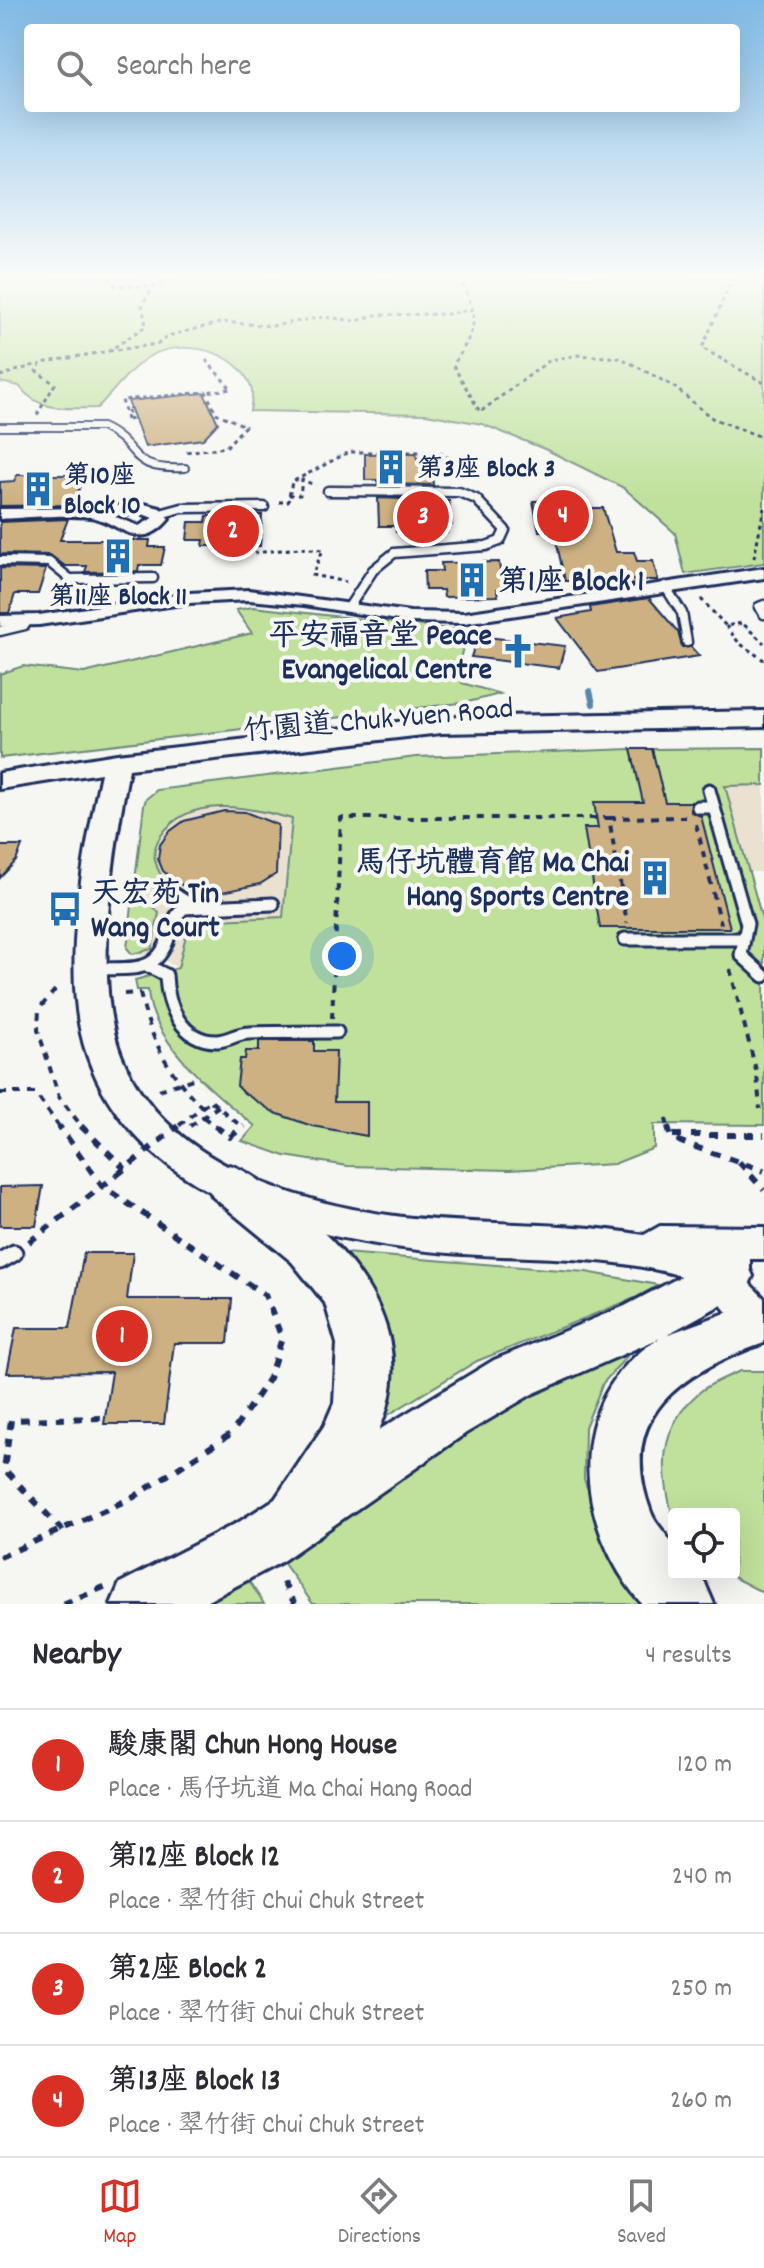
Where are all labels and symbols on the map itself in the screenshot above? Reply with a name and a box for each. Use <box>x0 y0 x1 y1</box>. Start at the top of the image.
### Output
building icon: 第3座 Block 3 <box>372 448 410 486</box>
place label: 第3座 Block 3 <box>417 452 555 489</box>
place label: 第10座 Block 10 <box>64 459 141 526</box>
building icon: 第10座 Block 10 <box>19 470 57 508</box>
pin: 4 <box>537 486 589 546</box>
pin: 3 <box>397 487 449 547</box>
pin: 2 <box>207 501 259 561</box>
building icon: 第11座 Block 11 <box>99 537 137 575</box>
building icon: 第1座 Block 1 <box>453 561 491 599</box>
place label: 第1座 Block 1 <box>498 563 644 606</box>
place label: 第11座 Block 11 <box>49 580 187 617</box>
place label: 平安福音堂 Peace Evangelical Centre <box>269 617 492 694</box>
church icon: 平安福音堂 Peace Evangelical Centre <box>499 632 537 670</box>
street label: 竹園道 Chuk Yuen Road <box>241 689 515 756</box>
place label: 馬仔坑體育館 Ma Chai Hang Sports Centre <box>355 844 630 921</box>
building icon: 馬仔坑體育館 Ma Chai Hang Sports Centre <box>636 859 674 897</box>
place label: 天宏苑 Tin Wang Court <box>91 875 219 952</box>
bus stop icon: 天宏苑 Tin Wang Court <box>46 890 84 928</box>
your location <box>322 936 362 976</box>
pin: 1 <box>96 1306 148 1366</box>

